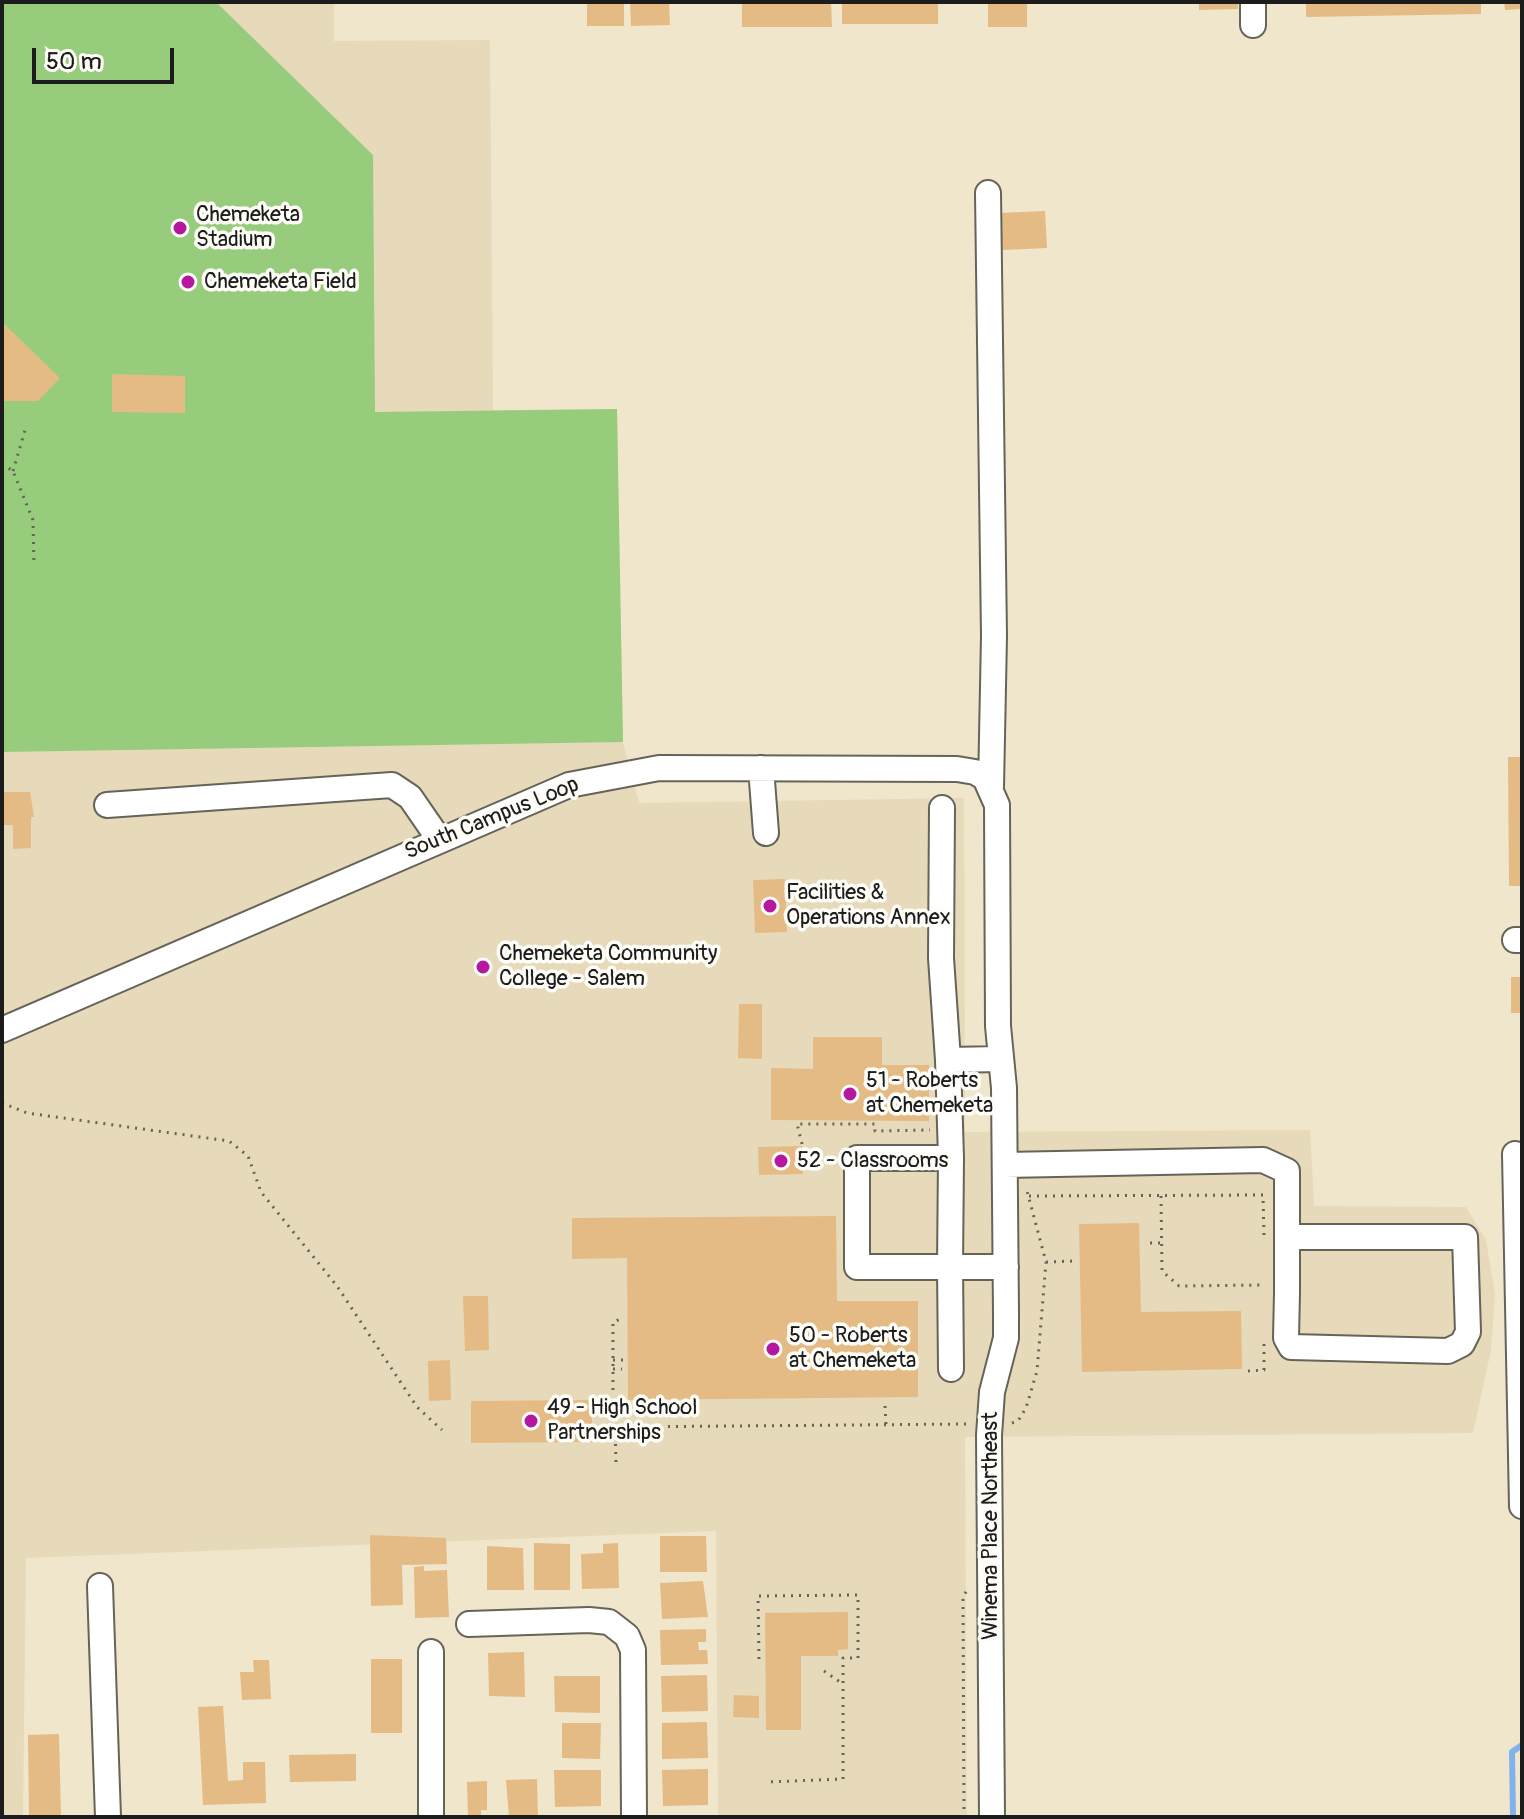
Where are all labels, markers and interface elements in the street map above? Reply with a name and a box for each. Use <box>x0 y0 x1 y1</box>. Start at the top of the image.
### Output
scale bar <box>36 32 178 82</box>
text: 50 m <box>46 47 102 76</box>
place label: Chemeketa Stadium <box>196 202 300 254</box>
marker: Chemeketa Stadium <box>171 219 189 237</box>
place label: Chemeketa Field <box>204 269 357 295</box>
marker: Chemeketa Field <box>179 273 197 291</box>
street label: South Campus Loop <box>401 772 583 866</box>
place label: Facilities & Operations Annex <box>786 880 951 932</box>
marker: Facilities & Operations Annex <box>761 897 779 915</box>
place label: Chemeketa Community College - Salem <box>499 941 717 992</box>
marker: Chemeketa Community College - Salem <box>474 958 492 976</box>
place label: 51 - Roberts at Chemeketa <box>866 1068 993 1120</box>
marker: 51 - Roberts at Chemeketa <box>841 1085 859 1103</box>
place label: 52 - Classrooms <box>797 1148 948 1174</box>
marker: 52 - Classrooms <box>772 1152 790 1170</box>
place label: 50 - Roberts at Chemeketa <box>789 1323 916 1374</box>
marker: 50 - Roberts at Chemeketa <box>764 1340 782 1358</box>
place label: 49 - High School Partnerships <box>547 1395 697 1446</box>
marker: 49 - High School Partnerships <box>522 1412 540 1430</box>
street label: Winema Place Northeast <box>978 1412 1004 1640</box>

